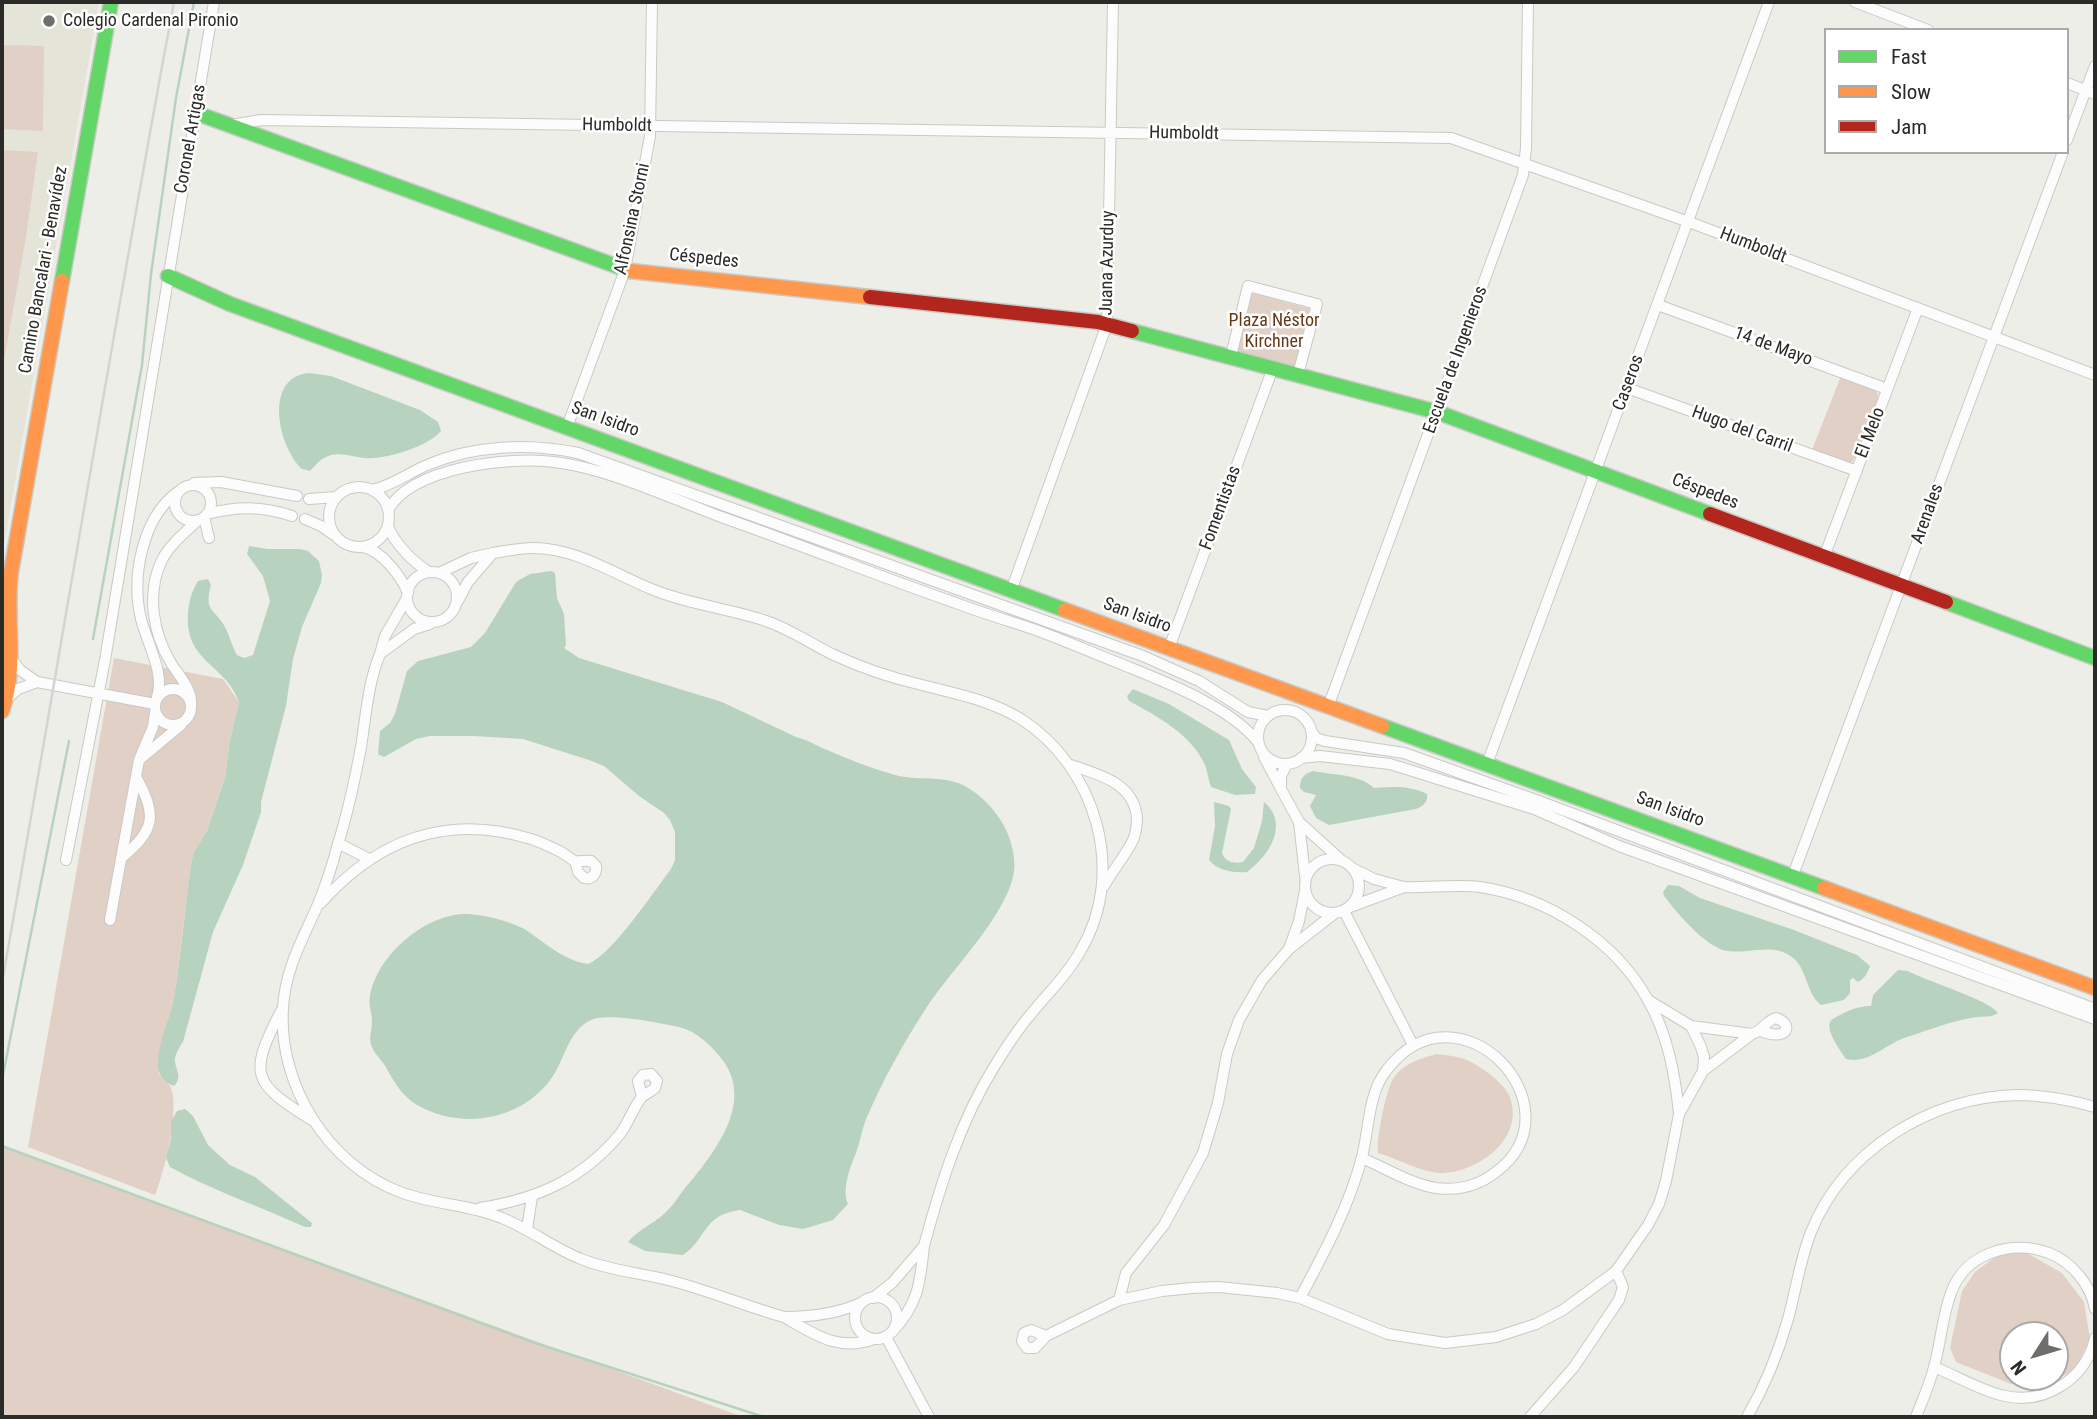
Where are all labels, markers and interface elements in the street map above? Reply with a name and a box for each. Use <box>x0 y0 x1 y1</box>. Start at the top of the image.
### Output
place label: Colegio Cardenal Pironio <box>63 10 238 32</box>
marker: Colegio Cardenal Pironio <box>41 13 57 29</box>
legend <box>1824 28 2069 154</box>
text: Fast <box>1891 45 1927 69</box>
text: Slow <box>1891 80 1931 104</box>
street label: Coronel Artigas <box>171 83 211 195</box>
street label: Humboldt <box>582 115 652 137</box>
text: Jam <box>1891 115 1927 139</box>
street label: Humboldt <box>1149 123 1219 145</box>
street label: Alfonsina Storni <box>611 161 655 277</box>
street label: Camino Bancalari - Benavídez <box>15 165 73 375</box>
street label: Juana Azurduy <box>1096 210 1120 316</box>
street label: Humboldt <box>1717 223 1789 269</box>
street label: Céspedes <box>668 245 740 273</box>
street label: Escuela de Ingenieros <box>1419 283 1493 437</box>
park label: Plaza Néstor Kirchner <box>1229 310 1319 352</box>
street label: 14 de Mayo <box>1731 323 1815 371</box>
street label: Caseros <box>1609 352 1649 414</box>
street label: San Isidro <box>568 398 642 442</box>
street label: Hugo del Carril <box>1689 402 1795 458</box>
street label: El Melo <box>1852 405 1890 461</box>
street label: Fomentistas <box>1196 463 1246 553</box>
street label: Céspedes <box>1669 469 1741 515</box>
street label: Arenales <box>1907 481 1949 547</box>
street label: San Isidro <box>1100 594 1174 638</box>
street label: San Isidro <box>1633 788 1707 832</box>
north arrow <box>1999 1321 2069 1391</box>
text: N <box>2006 1356 2031 1379</box>

